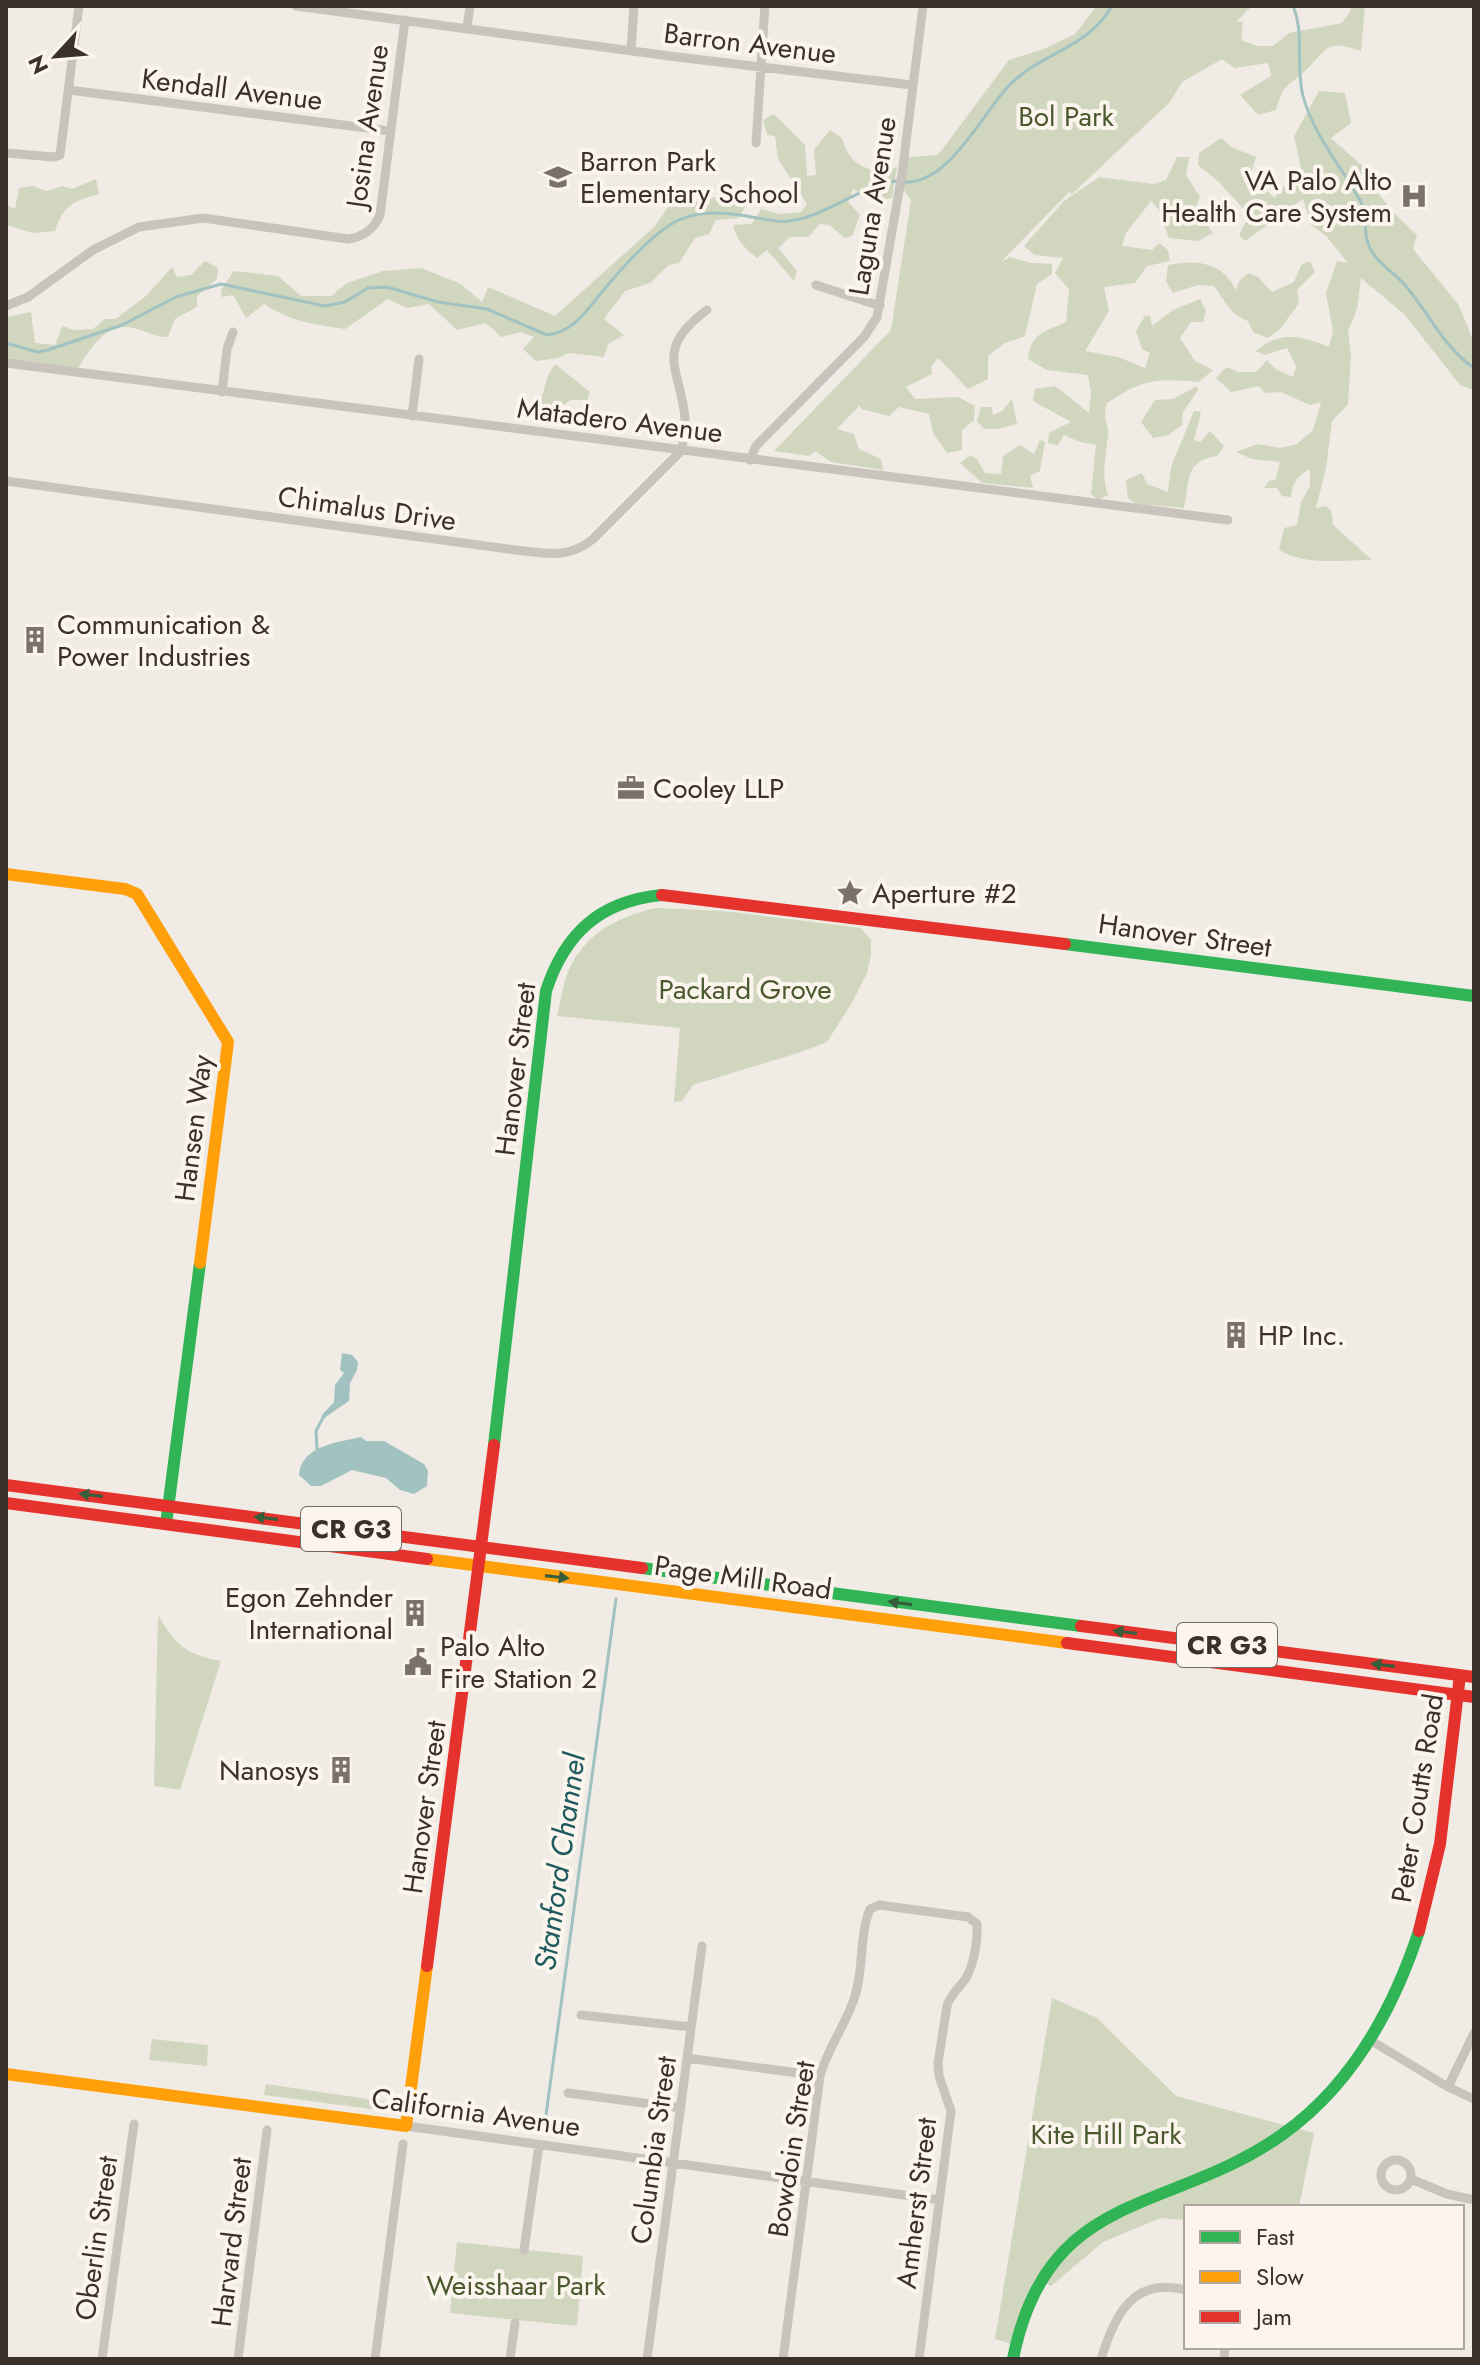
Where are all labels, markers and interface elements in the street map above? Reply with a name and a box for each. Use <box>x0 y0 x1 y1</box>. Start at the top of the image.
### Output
street label: Barron Avenue <box>661 13 839 74</box>
north arrow <box>16 16 96 96</box>
street label: Josina Avenue <box>335 42 399 214</box>
text: N <box>20 50 56 80</box>
street label: Kendall Avenue <box>139 58 325 121</box>
park label: Bol Park <box>1018 96 1115 137</box>
street label: Laguna Avenue <box>838 114 907 298</box>
place label: Barron Park Elementary School <box>580 141 799 214</box>
place label: VA Palo Alto Health Care System <box>1161 160 1392 233</box>
school or university icon: Barron Park Elementary School <box>543 162 573 192</box>
hospital icon: VA Palo Alto Health Care System <box>1399 181 1429 211</box>
street label: Matadero Avenue <box>515 388 725 453</box>
street label: Chimalus Drive <box>275 476 459 541</box>
place label: Communication & Power Industries <box>57 604 270 677</box>
building icon: Communication & Power Industries <box>20 625 50 655</box>
place label: Cooley LLP <box>653 768 784 809</box>
office icon: Cooley LLP <box>616 773 646 803</box>
place label: Aperture #2 <box>872 873 1017 914</box>
place icon: Aperture #2 <box>835 878 865 908</box>
street label: Hanover Street <box>1096 903 1274 968</box>
park label: Packard Grove <box>658 969 832 1010</box>
street label: Hanover Street <box>485 980 546 1158</box>
street label: Hansen Way <box>164 1052 223 1204</box>
place label: HP Inc. <box>1258 1315 1345 1356</box>
building icon: HP Inc. <box>1221 1320 1251 1350</box>
one-way arrow <box>78 1488 103 1501</box>
road number: CR G3 <box>301 1507 401 1551</box>
one-way arrow <box>253 1511 278 1524</box>
street label: Page Mill Road <box>652 1545 834 1610</box>
one-way arrow <box>545 1571 570 1584</box>
place label: Egon Zehnder International <box>225 1577 393 1650</box>
one-way arrow <box>887 1596 912 1609</box>
building icon: Egon Zehnder International <box>400 1598 430 1628</box>
road number: CR G3 <box>1177 1623 1277 1667</box>
one-way arrow <box>1112 1625 1137 1638</box>
place label: Palo Alto Fire Station 2 <box>440 1626 597 1699</box>
public building icon: Palo Alto Fire Station 2 <box>403 1647 433 1677</box>
one-way arrow <box>1370 1658 1395 1671</box>
street label: Peter Coutts Road <box>1381 1691 1454 1905</box>
street label: Hanover Street <box>392 1718 457 1896</box>
water label: Stanford Channel <box>523 1749 596 1973</box>
place label: Nanosys <box>219 1750 319 1791</box>
building icon: Nanosys <box>326 1755 356 1785</box>
street label: Columbia Street <box>620 2053 687 2247</box>
street label: Bowdoin Street <box>757 2058 826 2240</box>
street label: California Avenue <box>369 2078 583 2147</box>
park label: Kite Hill Park <box>1030 2114 1182 2155</box>
street label: Amherst Street <box>886 2115 947 2291</box>
street label: Oberlin Street <box>65 2153 128 2323</box>
street label: Harvard Street <box>201 2155 262 2329</box>
legend <box>1184 2205 1464 2349</box>
text: Fast <box>1256 2219 1294 2254</box>
text: Slow <box>1256 2259 1304 2294</box>
park label: Weisshaar Park <box>426 2265 606 2306</box>
text: Jam <box>1253 2299 1292 2334</box>

